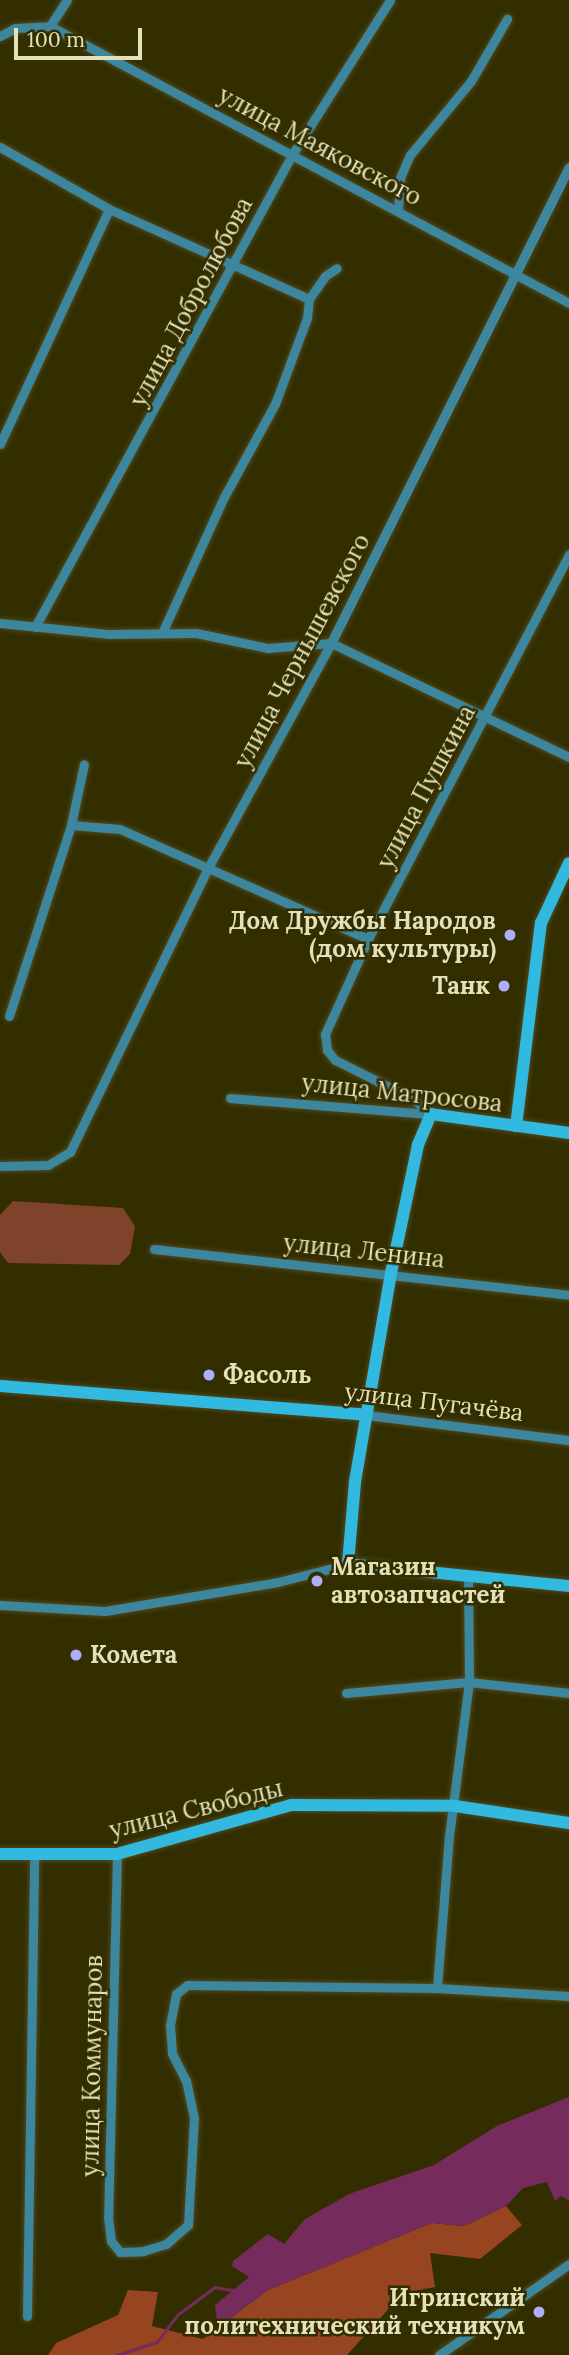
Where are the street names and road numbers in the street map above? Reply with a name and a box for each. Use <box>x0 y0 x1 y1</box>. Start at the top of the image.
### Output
street label: улица Маяковского <box>213 80 427 212</box>
street label: улица Добролюбова <box>124 192 258 412</box>
street label: улица Чернышевского <box>228 529 376 773</box>
street label: улица Пушкина <box>371 700 481 874</box>
street label: улица Матросова <box>300 1068 504 1118</box>
street label: улица Ленина <box>282 1228 446 1274</box>
street label: улица Пугачёва <box>343 1377 525 1427</box>
street label: улица Свободы <box>106 1774 286 1844</box>
street label: улица Коммунаров <box>76 1955 108 2177</box>

